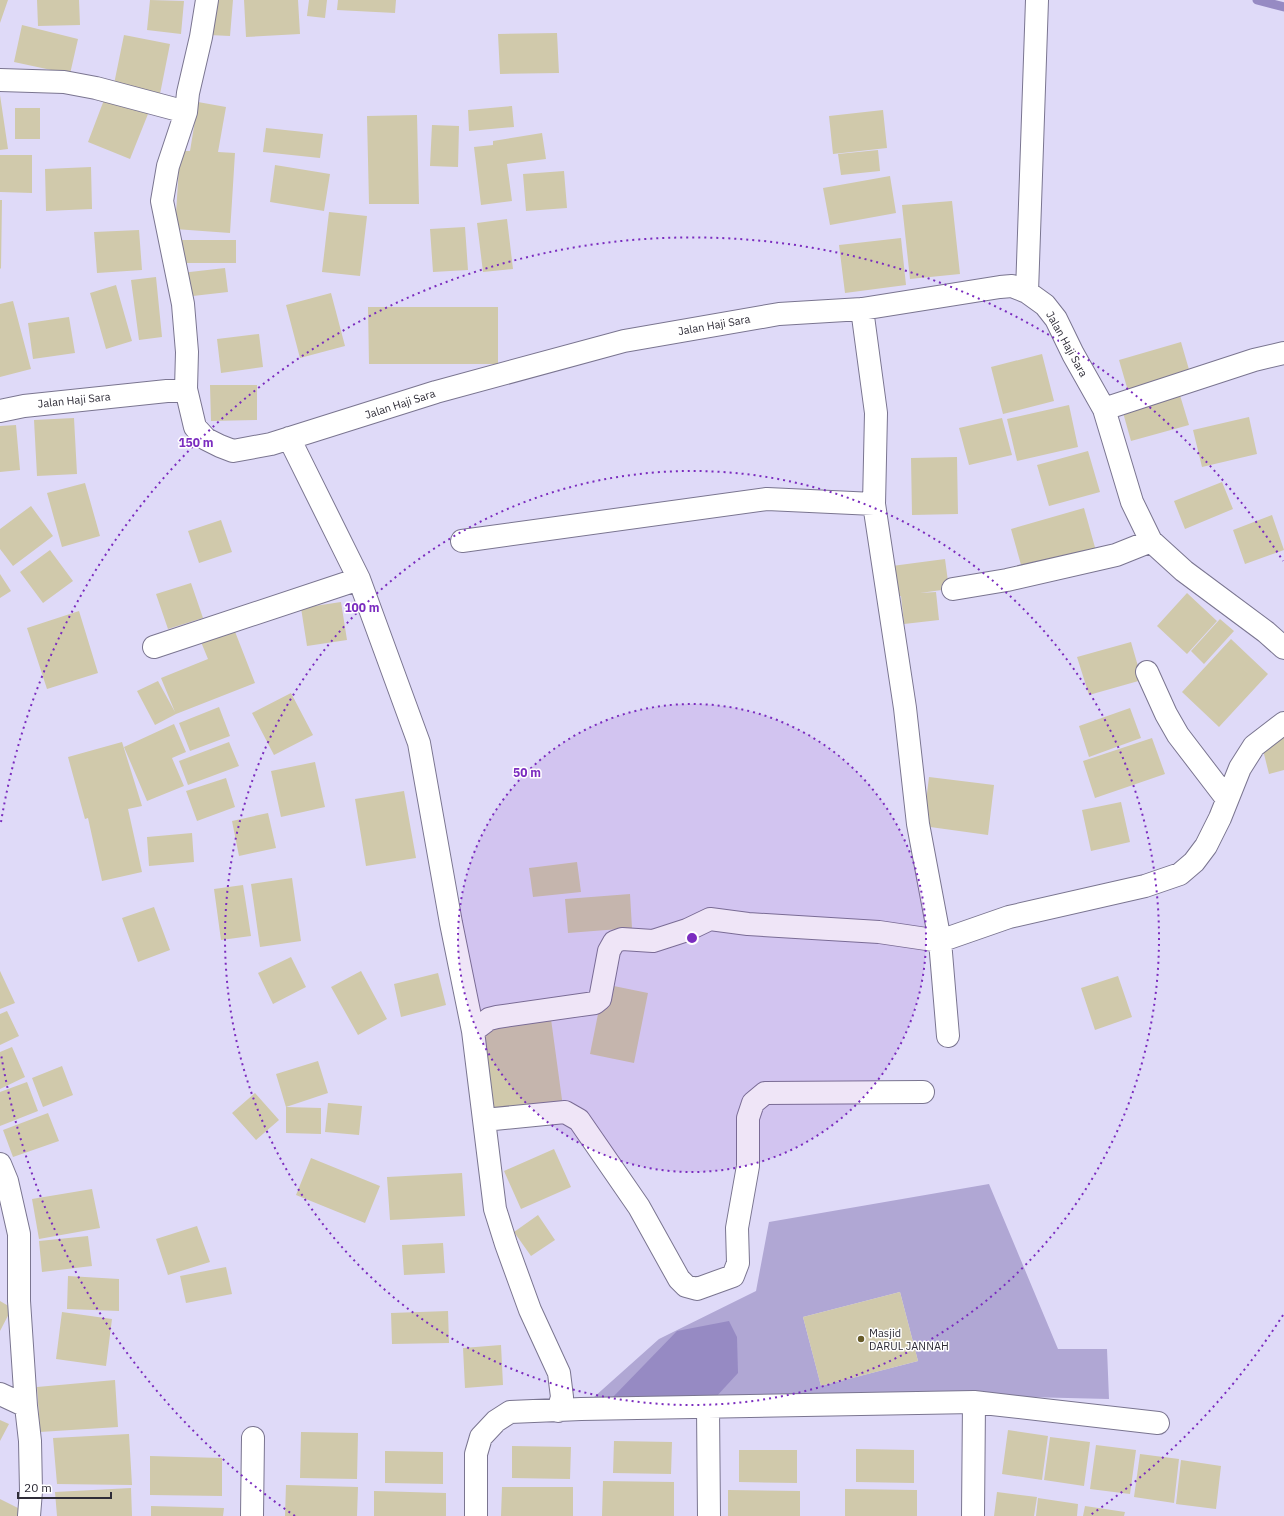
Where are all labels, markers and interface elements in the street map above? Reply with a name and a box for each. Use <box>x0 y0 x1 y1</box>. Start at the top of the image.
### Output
street label: Jalan Haji Sara <box>1043 309 1091 379</box>
street label: Jalan Haji Sara <box>677 312 751 338</box>
street label: Jalan Haji Sara <box>363 386 437 422</box>
street label: Jalan Haji Sara <box>37 389 111 411</box>
text: 150 m <box>178 435 214 450</box>
text: 100 m <box>344 600 380 615</box>
text: 50 m <box>513 765 541 780</box>
centre of rings <box>685 931 699 945</box>
place label: Masjid DARUL JANNAH <box>869 1326 949 1353</box>
marker: Masjid DARUL JANNAH <box>856 1334 866 1344</box>
scale bar <box>18 1474 111 1500</box>
text: 20 m <box>24 1480 52 1495</box>

